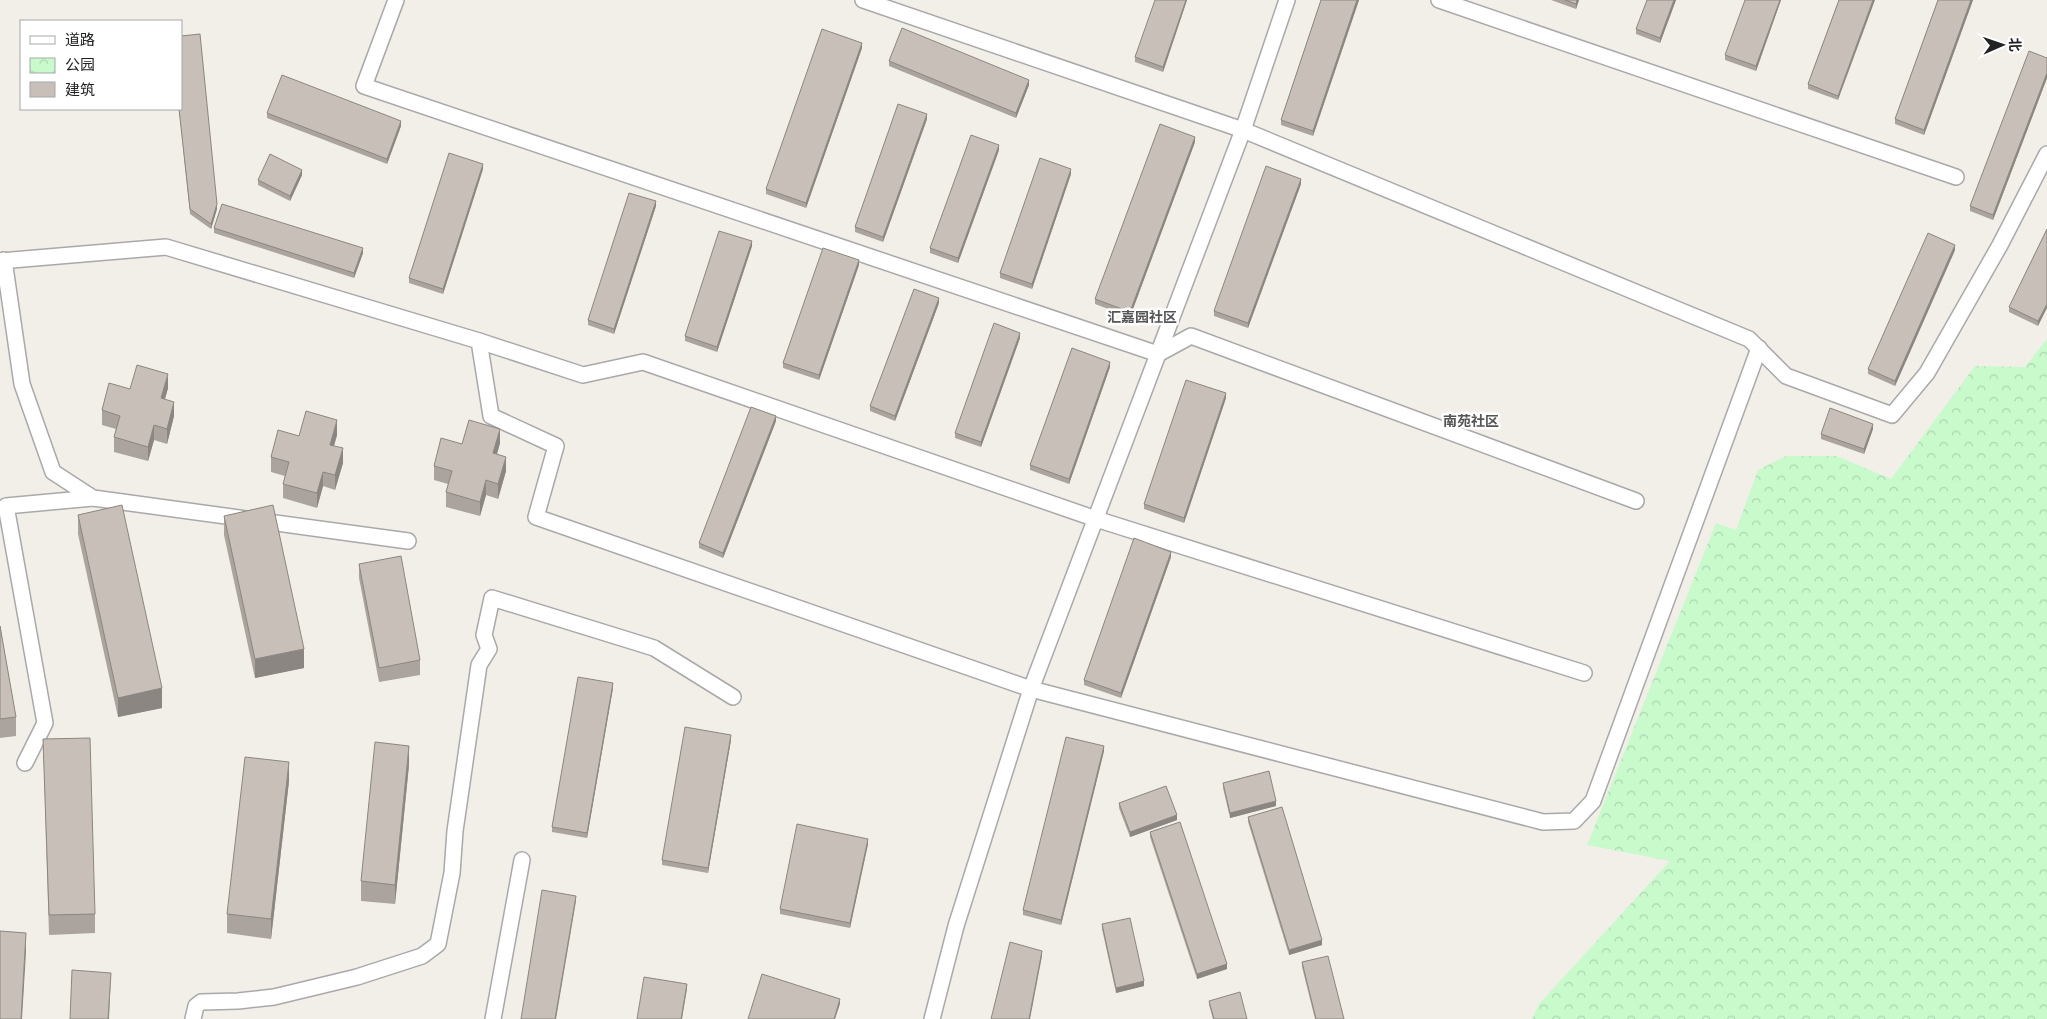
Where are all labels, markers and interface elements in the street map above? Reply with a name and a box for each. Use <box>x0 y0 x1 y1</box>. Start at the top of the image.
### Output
legend <box>20 20 182 110</box>
north arrow <box>1977 20 2027 70</box>
text: 道路 <box>65 31 95 49</box>
text: 北 <box>2007 37 2023 52</box>
text: 公园 <box>65 56 95 74</box>
text: 建筑 <box>65 81 95 99</box>
district label: 汇嘉园社区 <box>1107 309 1177 325</box>
district label: 南苑社区 <box>1443 413 1499 429</box>

